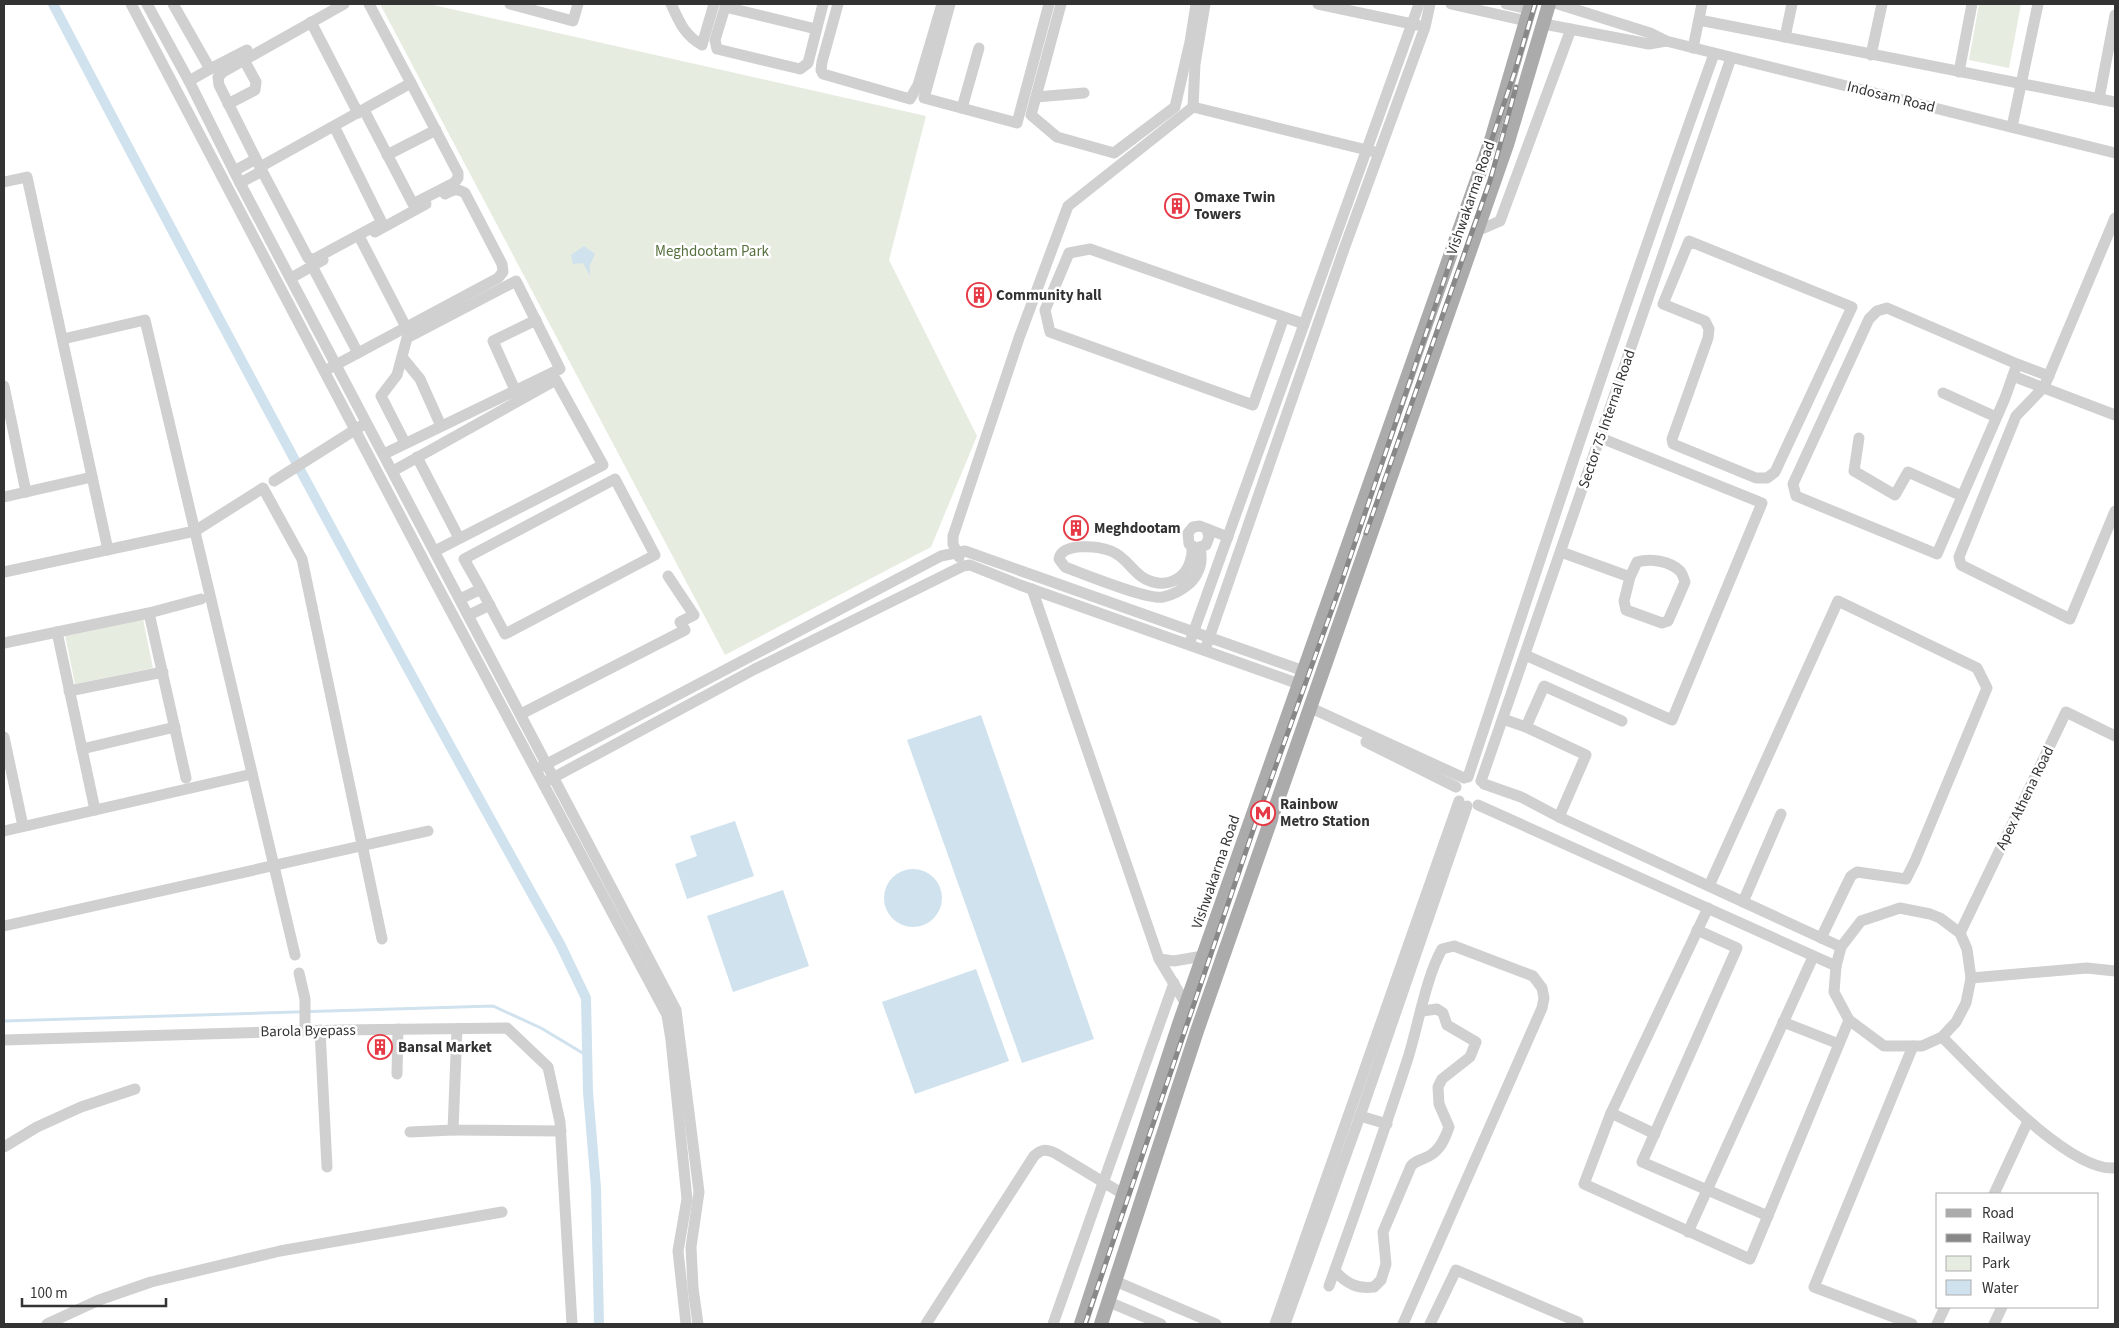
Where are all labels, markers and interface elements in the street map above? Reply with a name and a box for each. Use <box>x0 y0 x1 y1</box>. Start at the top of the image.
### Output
street label: Indosam Road <box>1845 76 1937 118</box>
street label: Vishwakarma Road <box>1442 138 1500 258</box>
place label: Omaxe Twin Towers <box>1194 187 1275 225</box>
building icon: Omaxe Twin Towers <box>1164 193 1190 219</box>
park label: Meghdootam Park <box>655 241 770 262</box>
building icon: Community hall <box>966 282 992 308</box>
place label: Community hall <box>996 285 1102 306</box>
street label: Sector 75 Internal Road <box>1573 347 1641 491</box>
building icon: Meghdootam <box>1063 515 1089 541</box>
place label: Meghdootam <box>1094 518 1181 539</box>
street label: Apex Athena Road <box>1991 743 2059 853</box>
place label: Rainbow Metro Station <box>1280 794 1370 832</box>
metro station icon: Rainbow Metro Station <box>1250 800 1276 826</box>
street label: Vishwakarma Road <box>1187 812 1245 932</box>
street label: Barola Byepass <box>260 1020 356 1042</box>
building icon: Bansal Market <box>367 1034 393 1060</box>
place label: Bansal Market <box>398 1037 492 1058</box>
legend <box>1936 1193 2099 1308</box>
text: Road <box>1982 1203 2014 1224</box>
text: Railway <box>1982 1228 2031 1249</box>
text: Park <box>1982 1253 2011 1274</box>
scale bar <box>22 1276 166 1308</box>
text: Water <box>1982 1278 2019 1299</box>
text: 100 m <box>30 1283 68 1304</box>

